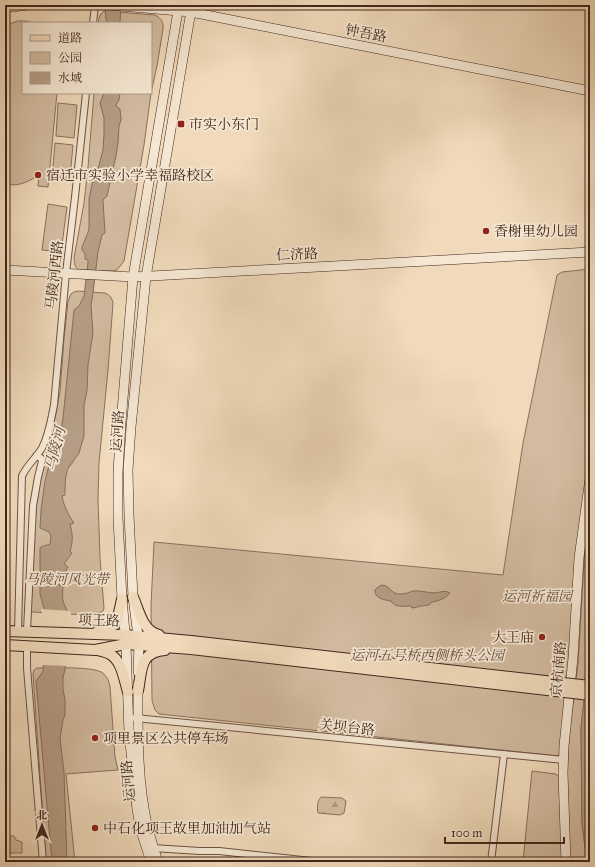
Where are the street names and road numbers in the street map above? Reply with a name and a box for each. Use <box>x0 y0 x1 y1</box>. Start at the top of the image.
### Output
street label: 钟吾路 <box>344 21 388 46</box>
street label: 马陵河西路 <box>42 239 67 311</box>
street label: 仁济路 <box>276 245 318 264</box>
street label: 运河路 <box>108 409 127 453</box>
street label: 项王路 <box>78 611 120 630</box>
street label: 京杭南路 <box>548 640 569 698</box>
street label: 关坝台路 <box>318 716 376 739</box>
street label: 运河路 <box>118 759 139 803</box>

